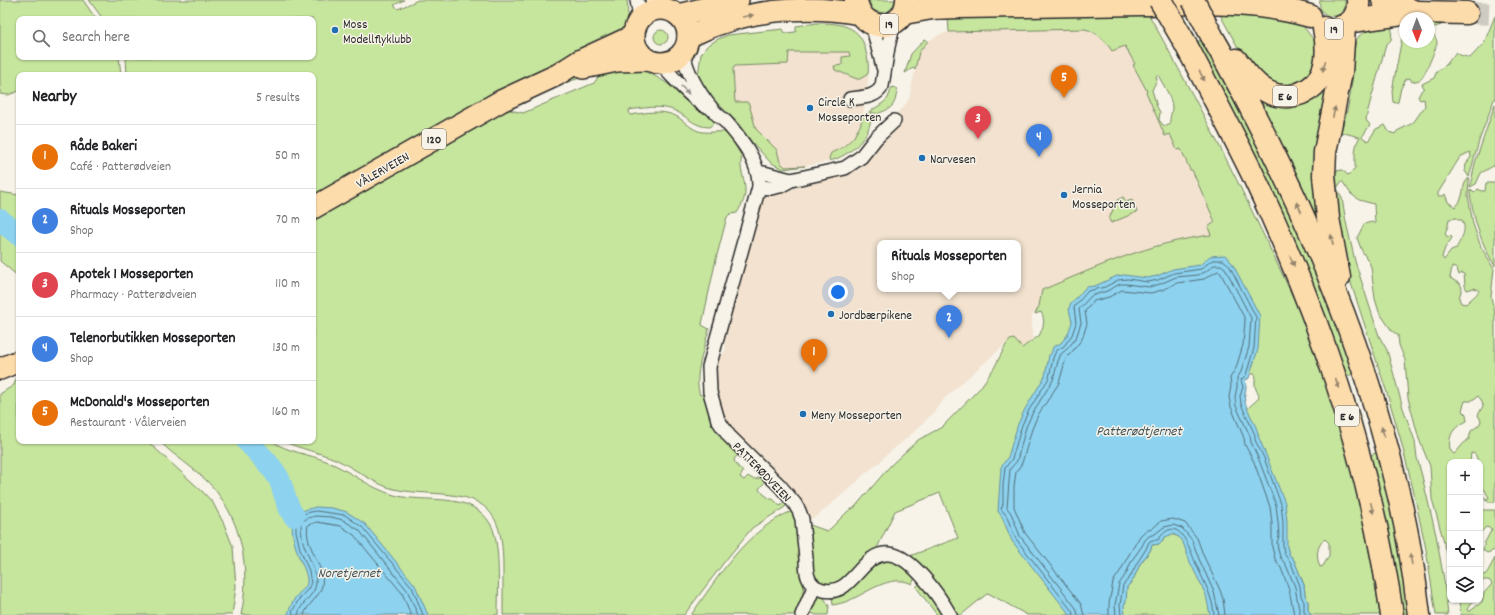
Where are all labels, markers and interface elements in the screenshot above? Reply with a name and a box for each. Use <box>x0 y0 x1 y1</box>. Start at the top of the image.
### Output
north arrow <box>1399 12 1435 48</box>
one-way arrow <box>741 13 754 19</box>
road number: 19 <box>880 14 898 34</box>
search box <box>16 16 316 60</box>
place label: Moss Modellflyklubb <box>343 16 412 50</box>
road number: 19 <box>1325 19 1343 39</box>
marker: Moss Modellflyklubb <box>330 25 340 35</box>
icon: search <box>30 27 52 49</box>
text: Search here <box>62 27 130 49</box>
one-way arrow <box>1321 60 1327 72</box>
pin: 5 <box>1051 65 1077 98</box>
one-way arrow <box>1199 70 1205 82</box>
one-way arrow <box>680 85 689 95</box>
text: Nearby <box>32 86 76 110</box>
road number: E 6 <box>1273 86 1297 106</box>
text: 5 results <box>256 89 300 108</box>
place label: Circle K Mosseporten <box>818 94 881 128</box>
marker: Circle K Mosseporten <box>805 103 815 113</box>
pin: 3 <box>965 106 991 139</box>
one-way arrow <box>1331 106 1337 118</box>
pin: 4 <box>1026 124 1052 157</box>
road number: 120 <box>422 129 446 149</box>
text: Råde Bakeri <box>70 136 137 158</box>
text: 1 <box>44 147 46 166</box>
text: 50 m <box>275 147 300 166</box>
street label: VÅLERVEIEN <box>353 148 414 194</box>
place label: Narvesen <box>930 151 976 170</box>
marker: Narvesen <box>917 153 927 163</box>
text: Café · Patterødveien <box>70 158 171 177</box>
place label: Jernia Mosseporten <box>1072 181 1135 215</box>
marker: Jernia Mosseporten <box>1059 190 1069 200</box>
text: Rituals Mosseporten <box>70 200 185 222</box>
one-way arrow <box>1295 200 1301 212</box>
text: 2 <box>42 211 48 230</box>
text: 70 m <box>276 211 300 230</box>
text: Shop <box>70 222 93 241</box>
one-way arrow <box>1329 234 1335 246</box>
popup <box>877 240 1021 292</box>
text: Rituals Mosseporten <box>891 246 1007 268</box>
one-way arrow <box>1289 256 1295 268</box>
text: Apotek 1 Mosseporten <box>70 264 193 286</box>
text: Shop <box>891 268 915 287</box>
text: 3 <box>42 275 48 294</box>
text: 110 m <box>275 275 300 294</box>
your location <box>828 282 848 302</box>
text: Pharmacy · Patterødveien <box>70 286 197 305</box>
pin: 2 <box>936 305 962 338</box>
place label: Jordbærpikene <box>839 307 912 326</box>
marker: Jordbærpikene <box>826 309 836 319</box>
text: Telenorbutikken Mosseporten <box>70 328 235 350</box>
text: 4 <box>42 339 48 358</box>
text: 130 m <box>272 339 300 358</box>
pin: 1 <box>801 339 827 372</box>
text: Shop <box>70 350 93 369</box>
one-way arrow <box>1334 377 1340 389</box>
text: McDonald's Mosseporten <box>70 392 209 414</box>
text: 5 <box>42 403 48 422</box>
text: 160 m <box>272 403 300 422</box>
road number: E 6 <box>1335 406 1359 426</box>
place label: Meny Mosseporten <box>811 407 902 426</box>
marker: Meny Mosseporten <box>798 409 808 419</box>
text: Restaurant · Vålerveien <box>70 414 186 433</box>
water label: Patterødtjernet <box>1096 422 1184 442</box>
one-way arrow <box>1380 426 1386 438</box>
street label: PATTERØDVEIEN <box>727 438 795 507</box>
map controls <box>1447 459 1483 603</box>
button: + <box>1447 459 1483 495</box>
button: − <box>1447 495 1483 531</box>
one-way arrow <box>1369 502 1375 514</box>
button: locate <box>1447 531 1483 567</box>
one-way arrow <box>1408 553 1414 565</box>
water label: Noretjernet <box>318 564 382 584</box>
button: layers <box>1447 567 1483 603</box>

